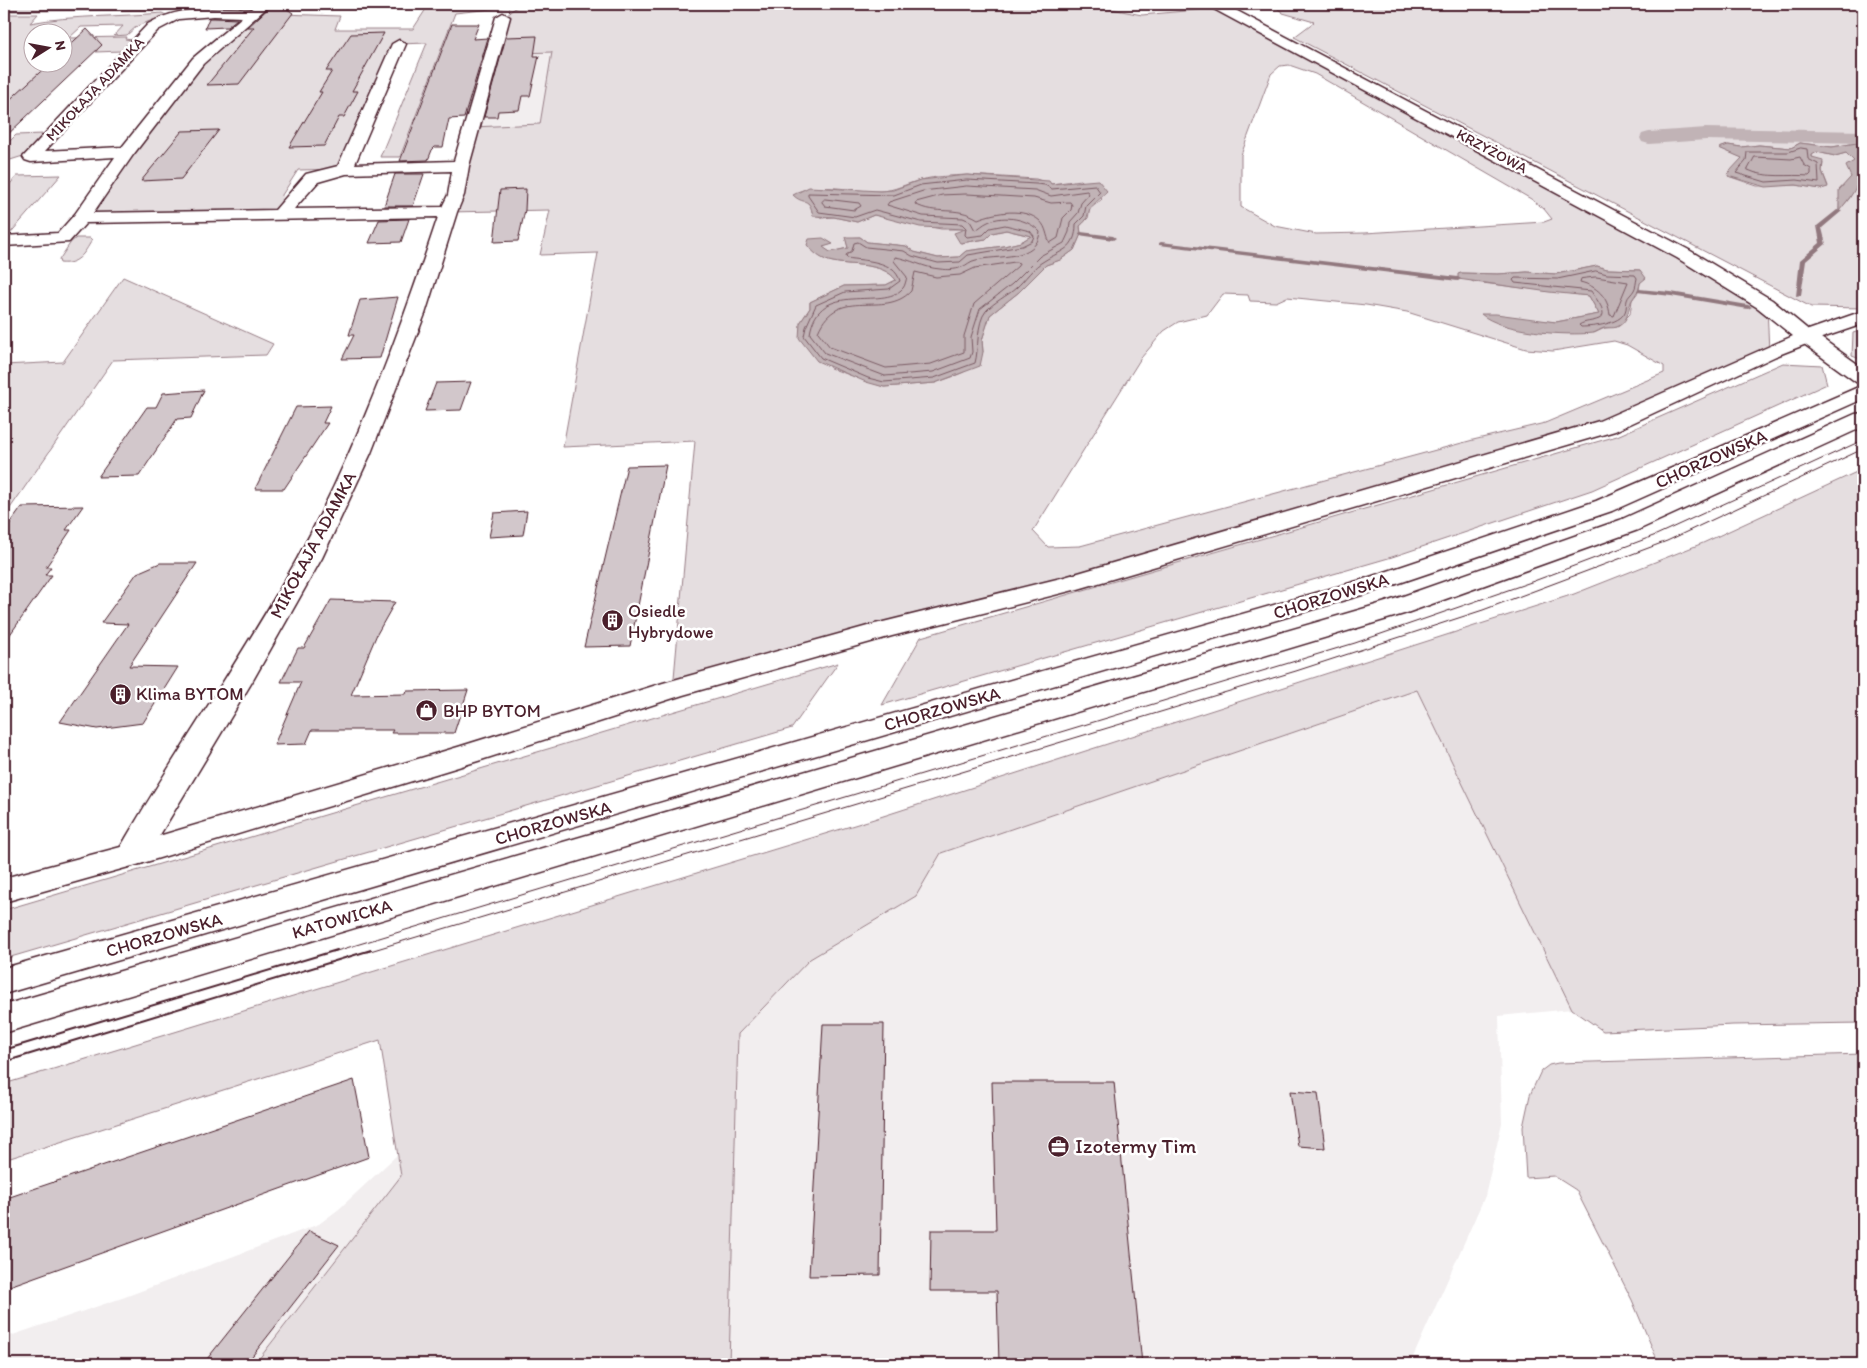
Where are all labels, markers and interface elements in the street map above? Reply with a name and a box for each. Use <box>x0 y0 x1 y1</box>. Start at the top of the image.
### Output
north arrow <box>22 22 72 72</box>
street label: MIKOŁAJA ADAMKA <box>42 33 148 145</box>
text: N <box>51 39 70 52</box>
street label: KRZYŻOWA <box>1453 125 1531 177</box>
street label: CHORZOWSKA <box>1652 424 1771 493</box>
street label: MIKOŁAJA ADAMKA <box>265 467 361 622</box>
street label: CHORZOWSKA <box>1270 568 1392 624</box>
place label: Osiedle Hybrydowe <box>628 600 714 643</box>
building icon: Osiedle Hybrydowe <box>600 609 624 633</box>
building icon: Klima BYTOM <box>108 682 132 706</box>
street label: CHORZOWSKA <box>881 682 1003 736</box>
place label: Klima BYTOM <box>136 683 244 705</box>
shop icon: BHP BYTOM <box>415 699 439 723</box>
place label: BHP BYTOM <box>443 700 541 722</box>
street label: CHORZOWSKA <box>492 796 614 850</box>
street label: KATOWICKA <box>290 894 395 944</box>
street label: CHORZOWSKA <box>103 908 225 962</box>
place label: Izotermy Tim <box>1075 1133 1197 1158</box>
office icon: Izotermy Tim <box>1047 1134 1071 1158</box>

